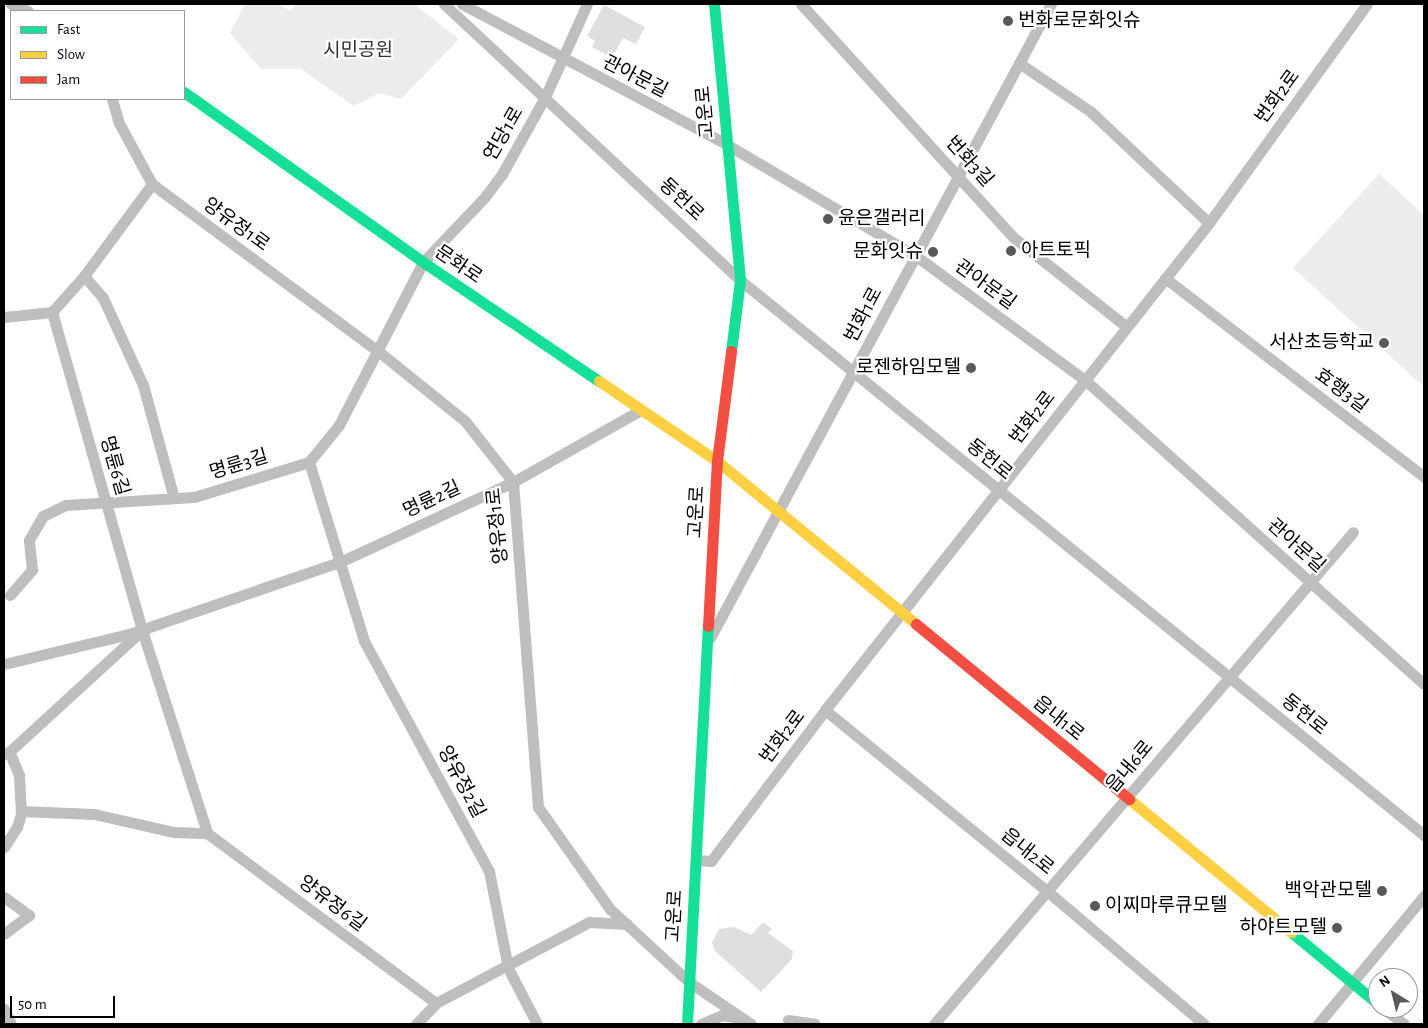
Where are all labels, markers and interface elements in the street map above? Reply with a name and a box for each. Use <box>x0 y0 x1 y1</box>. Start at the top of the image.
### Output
legend <box>10 10 185 100</box>
place label: 번화로문화잇슈 <box>1018 10 1140 32</box>
marker: 번화로문화잇슈 <box>1002 15 1014 27</box>
text: Fast <box>57 22 80 37</box>
park label: 시민공원 <box>323 40 393 62</box>
text: Slow <box>57 47 85 62</box>
street label: 관아문길 <box>599 51 671 103</box>
street label: 번화2로 <box>1251 66 1305 128</box>
text: Jam <box>57 72 80 87</box>
street label: 고운로 <box>692 85 720 139</box>
street label: 연당1로 <box>479 103 529 165</box>
street label: 번화3길 <box>940 132 998 192</box>
street label: 동헌로 <box>654 174 708 226</box>
street label: 양유정1로 <box>198 193 274 257</box>
place label: 윤은갤러리 <box>838 208 925 230</box>
marker: 윤은갤러리 <box>822 213 834 225</box>
place label: 아트토픽 <box>1021 240 1091 262</box>
street label: 문화로 <box>430 241 486 289</box>
place label: 문화잇슈 <box>853 241 923 263</box>
marker: 아트토픽 <box>1005 245 1017 257</box>
marker: 문화잇슈 <box>927 246 939 258</box>
street label: 관아문길 <box>950 255 1020 315</box>
street label: 번화1로 <box>840 284 888 346</box>
place label: 서산초등학교 <box>1269 332 1374 354</box>
marker: 서산초등학교 <box>1378 337 1390 349</box>
place label: 로젠하임모텔 <box>856 357 961 379</box>
marker: 로젠하임모텔 <box>965 362 977 374</box>
street label: 효행3길 <box>1310 364 1372 418</box>
street label: 번화2로 <box>1005 387 1061 449</box>
street label: 명륜6길 <box>95 433 133 499</box>
street label: 동헌로 <box>961 435 1017 485</box>
street label: 명륜3길 <box>207 445 271 485</box>
street label: 명륜2길 <box>400 477 464 523</box>
street label: 고운로 <box>684 485 710 539</box>
street label: 양유정1로 <box>483 487 513 565</box>
street label: 관아문길 <box>1262 514 1330 578</box>
street label: 동헌로 <box>1276 690 1332 740</box>
street label: 읍내1로 <box>1028 692 1088 746</box>
street label: 번화2로 <box>756 706 810 768</box>
street label: 읍내6로 <box>1102 736 1158 798</box>
street label: 양유정2길 <box>432 742 490 822</box>
street label: 읍내2로 <box>996 824 1058 880</box>
street label: 양유정6길 <box>294 871 370 937</box>
place label: 백악관모텔 <box>1285 880 1372 902</box>
marker: 백악관모텔 <box>1376 885 1388 897</box>
street label: 고운로 <box>662 889 688 943</box>
place label: 이찌마루큐모텔 <box>1105 895 1227 917</box>
marker: 이찌마루큐모텔 <box>1089 900 1101 912</box>
place label: 하야트모텔 <box>1240 917 1327 939</box>
marker: 하야트모텔 <box>1331 922 1343 934</box>
north arrow <box>1368 968 1418 1018</box>
text: N <box>1377 973 1393 990</box>
scale bar <box>12 986 118 1018</box>
text: 50 m <box>18 997 47 1012</box>

